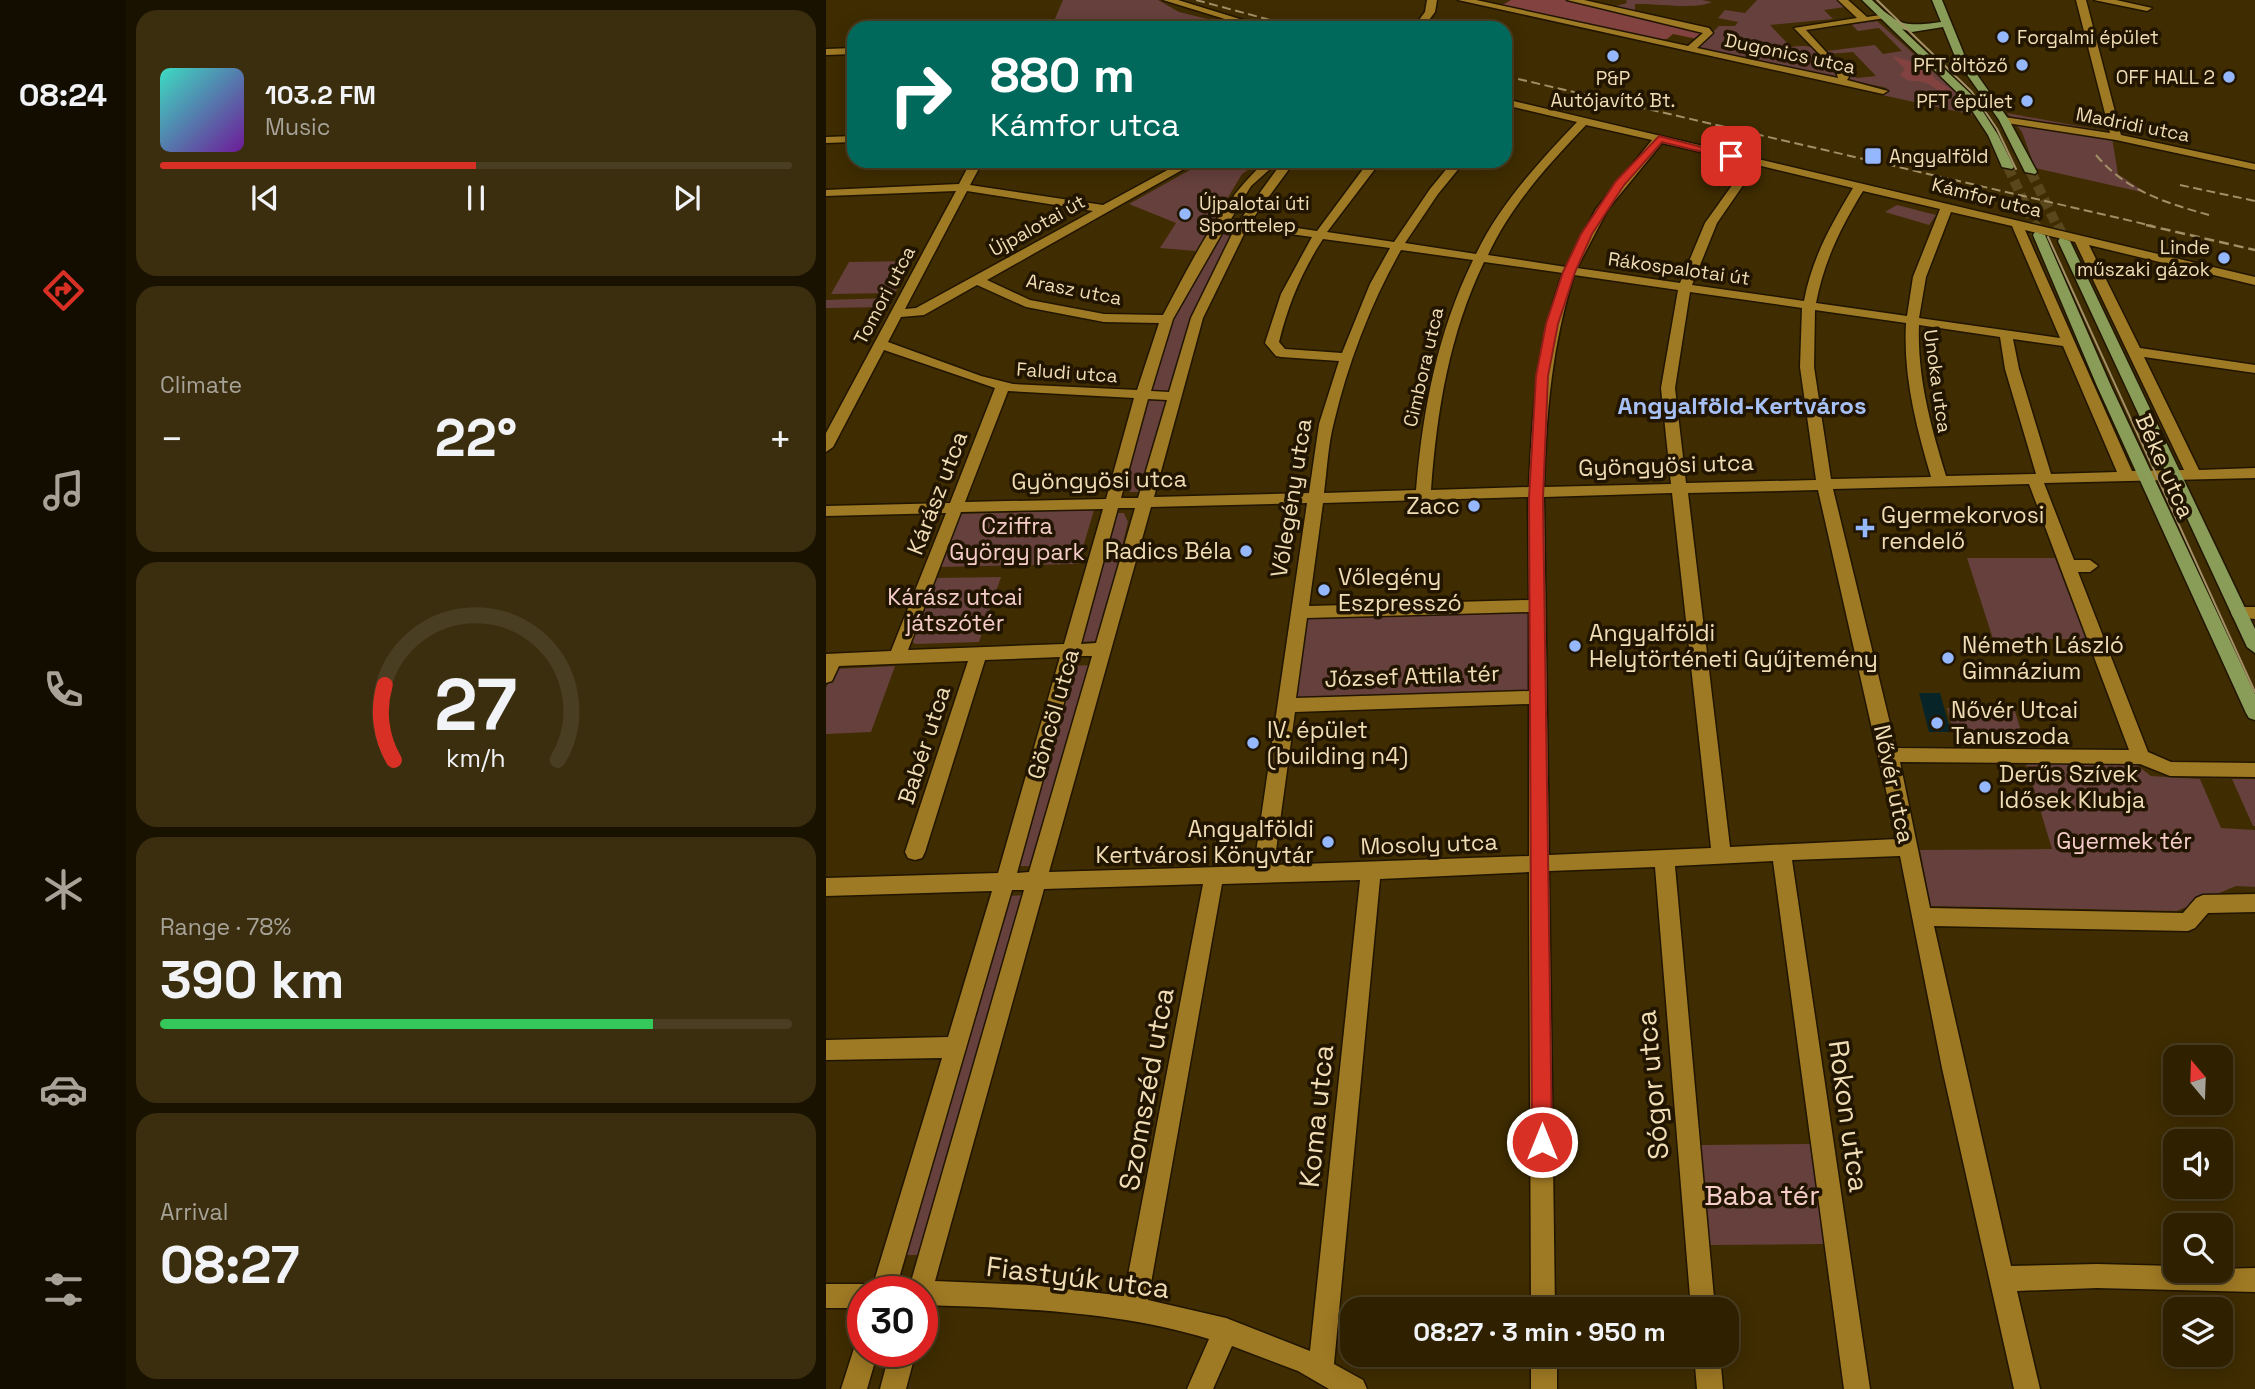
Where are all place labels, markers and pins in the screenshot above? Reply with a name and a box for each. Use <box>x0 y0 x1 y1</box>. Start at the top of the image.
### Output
place label: Forgalmi épület <box>2017 25 2159 50</box>
marker: Forgalmi épület <box>1995 29 2011 45</box>
marker: P&P Autójavító Bt. <box>1605 48 1621 64</box>
place label: PFT öltöző <box>1913 53 2008 78</box>
marker: PFT öltöző <box>2014 57 2030 73</box>
place label: OFF HALL 2 <box>2116 65 2215 90</box>
place label: P&P Autójavító Bt. <box>1551 66 1675 113</box>
marker: OFF HALL 2 <box>2221 69 2237 85</box>
place label: PFT épület <box>1916 89 2013 114</box>
marker: PFT épület <box>2019 93 2035 109</box>
pin <box>1701 126 1761 186</box>
place label: Angyalföld <box>1889 144 1989 169</box>
marker: Angyalföld <box>1863 146 1883 166</box>
place label: Újpalotai úti Sporttelep <box>1199 191 1310 238</box>
marker: Újpalotai úti Sporttelep <box>1177 206 1193 222</box>
place label: Linde műszaki gázok <box>2077 235 2210 282</box>
marker: Linde műszaki gázok <box>2216 250 2232 266</box>
place label: Zacc <box>1406 491 1460 521</box>
marker: Zacc <box>1466 498 1482 514</box>
place label: Gyermekorvosi rendelő <box>1881 500 2045 556</box>
marker: Gyermekorvosi rendelő <box>1855 518 1875 538</box>
place label: Radics Béla <box>1105 536 1232 566</box>
marker: Radics Béla <box>1238 543 1254 559</box>
place label: Vőlegény Eszpresszó <box>1338 562 1462 618</box>
marker: Vőlegény Eszpresszó <box>1316 582 1332 598</box>
place label: Angyalföldi Helytörténeti Gyűjtemény <box>1589 618 1878 674</box>
place label: Németh László Gimnázium <box>1962 630 2124 686</box>
marker: Angyalföldi Helytörténeti Gyűjtemény <box>1567 638 1583 654</box>
marker: Németh László Gimnázium <box>1940 650 1956 666</box>
place label: Nővér Utcai Tanuszoda <box>1951 695 2078 751</box>
place label: IV. épület (building n4) <box>1267 715 1408 771</box>
marker: Nővér Utcai Tanuszoda <box>1929 715 1945 731</box>
marker: IV. épület (building n4) <box>1245 735 1261 751</box>
place label: Derűs Szívek Idősek Klubja <box>1999 759 2145 815</box>
marker: Derűs Szívek Idősek Klubja <box>1977 779 1993 795</box>
place label: Angyalföldi Kertvárosi Könyvtár <box>1096 814 1314 870</box>
marker: Angyalföldi Kertvárosi Könyvtár <box>1320 834 1336 850</box>

